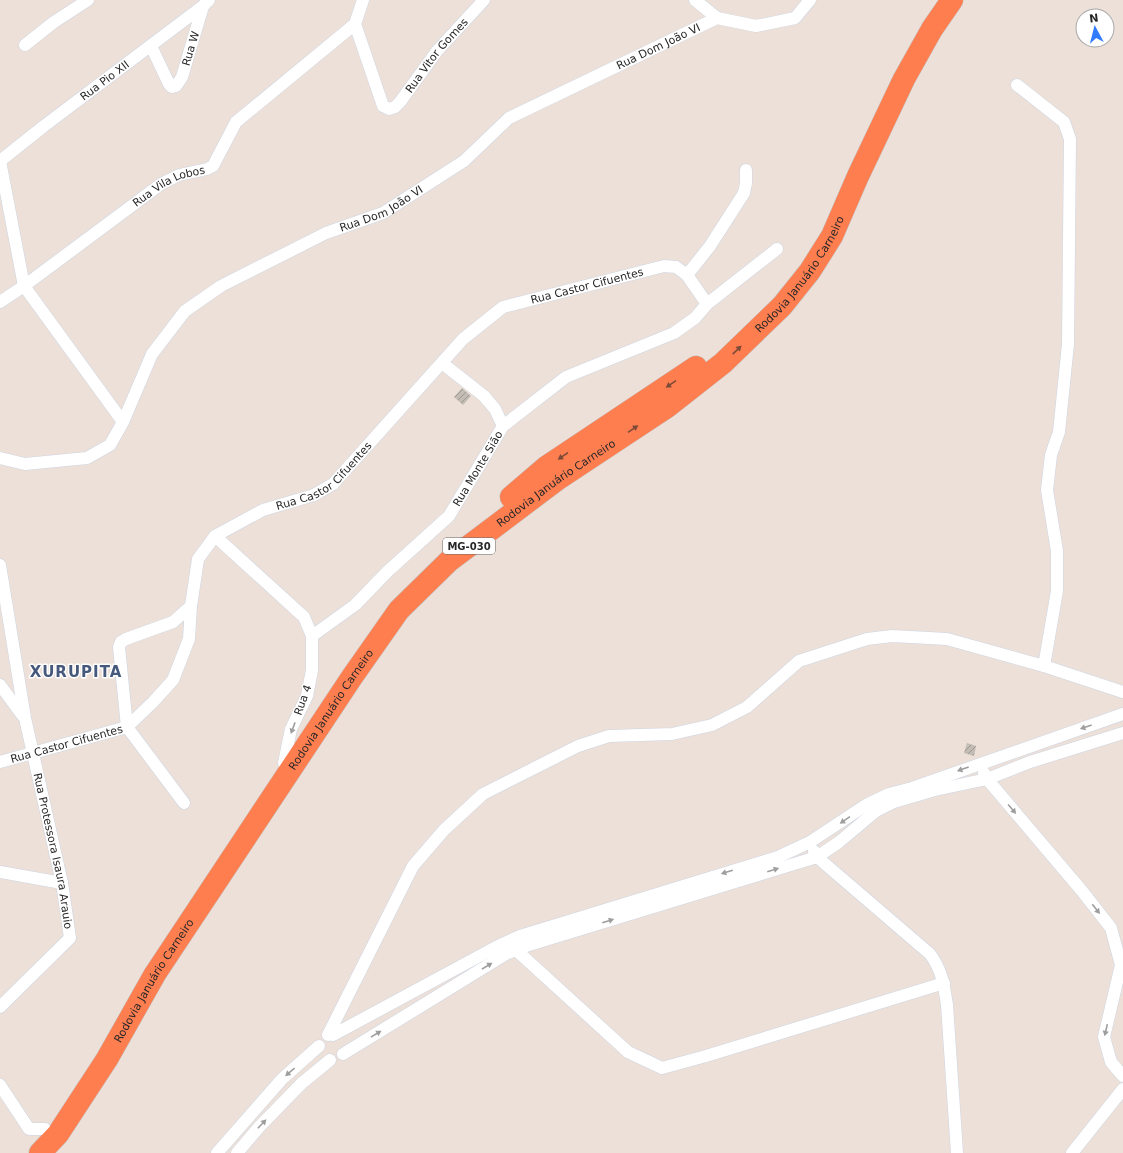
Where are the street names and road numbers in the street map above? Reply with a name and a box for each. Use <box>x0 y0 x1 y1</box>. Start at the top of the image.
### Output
street label: Rua Vitor Gomes <box>402 15 471 95</box>
street label: Rua Dom João VI <box>614 21 702 72</box>
street label: Rua W <box>179 30 202 67</box>
street label: Rua Pio XII <box>77 58 132 103</box>
street label: Rua Vila Lobos <box>130 163 206 209</box>
street label: Rua Dom João VI <box>338 183 425 234</box>
street label: Rodovia Januário Carneiro <box>752 214 847 335</box>
street label: Rua Castor Cifuentes <box>529 265 645 306</box>
street label: Rua Monte Sião <box>450 428 505 509</box>
street label: Rodovia Januário Carneiro <box>494 436 618 529</box>
street label: Rua Castor Cifuentes <box>274 439 374 512</box>
road number: MG-030 <box>443 538 495 554</box>
street label: Rodovia Januário Carneiro <box>286 646 376 772</box>
street label: Rua 4 <box>292 683 314 717</box>
street label: Rua Castor Cifuentes <box>9 722 124 765</box>
street label: Rua Protessora Isaura Arauio <box>31 772 75 930</box>
street label: Rodovia Januário Carneiro <box>111 916 196 1045</box>

